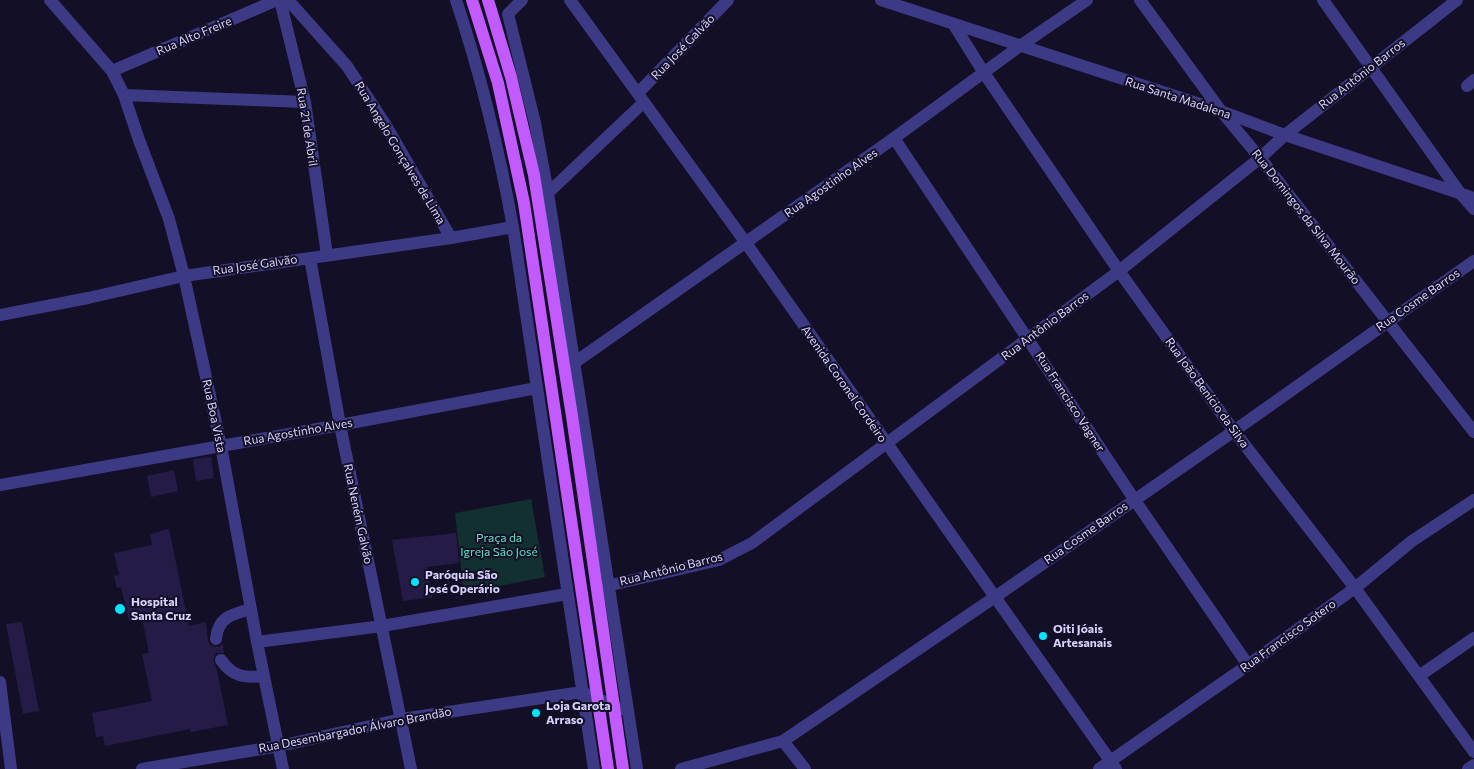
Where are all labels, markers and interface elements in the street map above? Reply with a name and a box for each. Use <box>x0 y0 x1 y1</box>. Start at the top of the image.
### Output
street label: Rua José Galvão <box>648 11 718 83</box>
street label: Rua Alto Freire <box>154 14 234 58</box>
street label: Rua Antônio Barros <box>1316 36 1408 112</box>
street label: Rua Santa Madalena <box>1123 74 1233 122</box>
street label: Rua Angelo Gonçalves de Lima <box>352 79 448 227</box>
street label: Rua 21 de Abril <box>294 87 320 167</box>
street label: Rua Agostinho Alves <box>782 145 880 221</box>
street label: Rua Domingos da Silva Mourão <box>1249 147 1363 287</box>
street label: Rua José Galvão <box>212 252 298 278</box>
street label: Rua Cosme Barros <box>1373 266 1463 334</box>
street label: Rua Antônio Barros <box>998 288 1092 364</box>
street label: Avenida Coronel Cordeiro <box>798 323 890 445</box>
street label: Rua João Benício da Silva <box>1162 335 1252 451</box>
street label: Rua Francisco Vagner <box>1032 349 1108 455</box>
street label: Rua Boa Vista <box>199 378 229 454</box>
street label: Rua Agostinho Alves <box>242 415 354 449</box>
street label: Rua Neném Galvão <box>340 463 376 565</box>
street label: Rua Cosme Barros <box>1041 499 1131 567</box>
park label: Praça da Igreja São José <box>460 531 538 559</box>
street label: Rua Antônio Barros <box>618 549 724 589</box>
place label: Paróquia São José Operário <box>425 568 500 596</box>
marker: Paróquia São José Operário <box>409 576 421 588</box>
place label: Hospital Santa Cruz <box>131 595 191 623</box>
street label: Rua Francisco Sotero <box>1237 596 1339 676</box>
marker: Hospital Santa Cruz <box>113 602 127 616</box>
place label: Oiti Jóais Artesanais <box>1053 622 1112 650</box>
marker: Oiti Jóais Artesanais <box>1037 630 1049 642</box>
place label: Loja Garota Arraso <box>546 699 610 727</box>
street label: Rua Desembargador Álvaro Brandão <box>257 704 453 756</box>
marker: Loja Garota Arraso <box>530 707 542 719</box>

